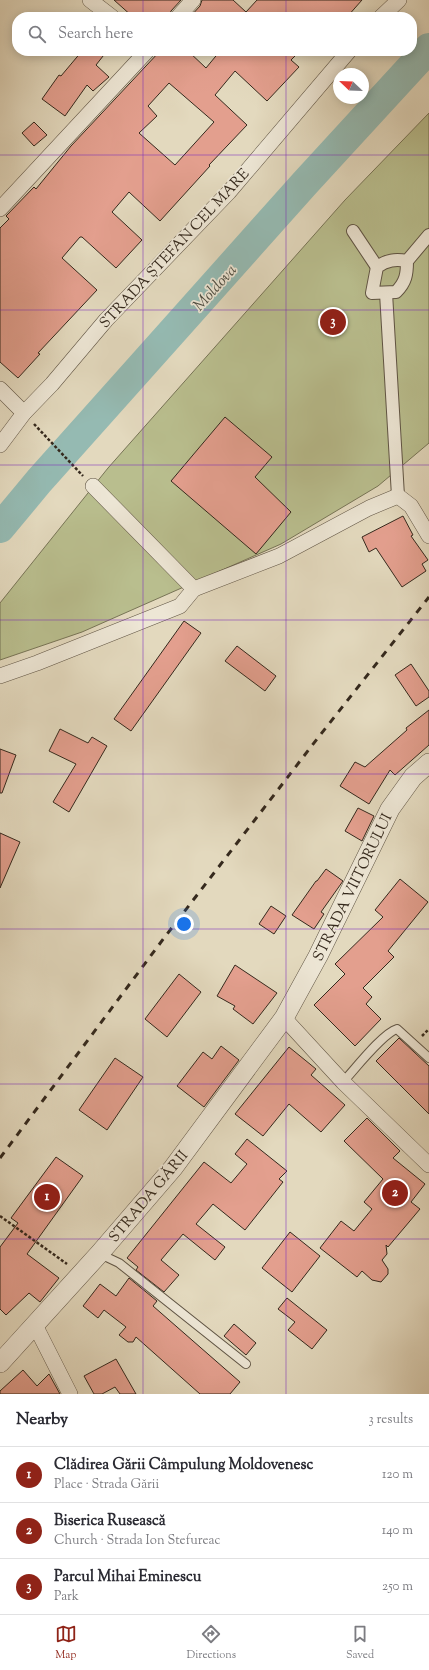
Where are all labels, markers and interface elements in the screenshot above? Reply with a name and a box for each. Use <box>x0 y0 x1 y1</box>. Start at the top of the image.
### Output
search box <box>12 12 417 56</box>
icon: search <box>26 23 48 45</box>
text: Search here <box>58 24 133 45</box>
north arrow <box>333 68 369 104</box>
street label: STRADA ȘTEFAN CEL MARE <box>95 165 255 334</box>
water label: Moldova <box>189 260 243 317</box>
pin: 3 <box>320 307 346 337</box>
street label: STRADA VIITORULUI <box>308 810 398 965</box>
your location <box>174 914 194 934</box>
street label: STRADA GĂRII <box>104 1146 194 1247</box>
pin: 2 <box>382 1178 408 1208</box>
pin: 1 <box>34 1182 60 1212</box>
text: Nearby <box>16 1408 68 1432</box>
text: 3 results <box>368 1411 413 1429</box>
text: Clădirea Gării Câmpulung Moldovenesc <box>54 1455 313 1476</box>
text: 1 <box>27 1466 31 1484</box>
text: 120 m <box>382 1466 413 1484</box>
text: Place · Strada Gării <box>54 1476 159 1494</box>
text: Biserica Rusească <box>54 1511 166 1532</box>
text: 2 <box>26 1522 32 1540</box>
text: 140 m <box>382 1522 413 1540</box>
text: Church · Strada Ion Stefureac <box>54 1532 220 1550</box>
text: Parcul Mihai Eminescu <box>54 1567 201 1588</box>
text: 3 <box>26 1578 32 1596</box>
text: 250 m <box>382 1578 413 1596</box>
text: Park <box>54 1588 79 1606</box>
tab: Map <box>55 1623 77 1663</box>
tab: Directions <box>187 1623 236 1663</box>
tab: Saved <box>346 1623 374 1663</box>

